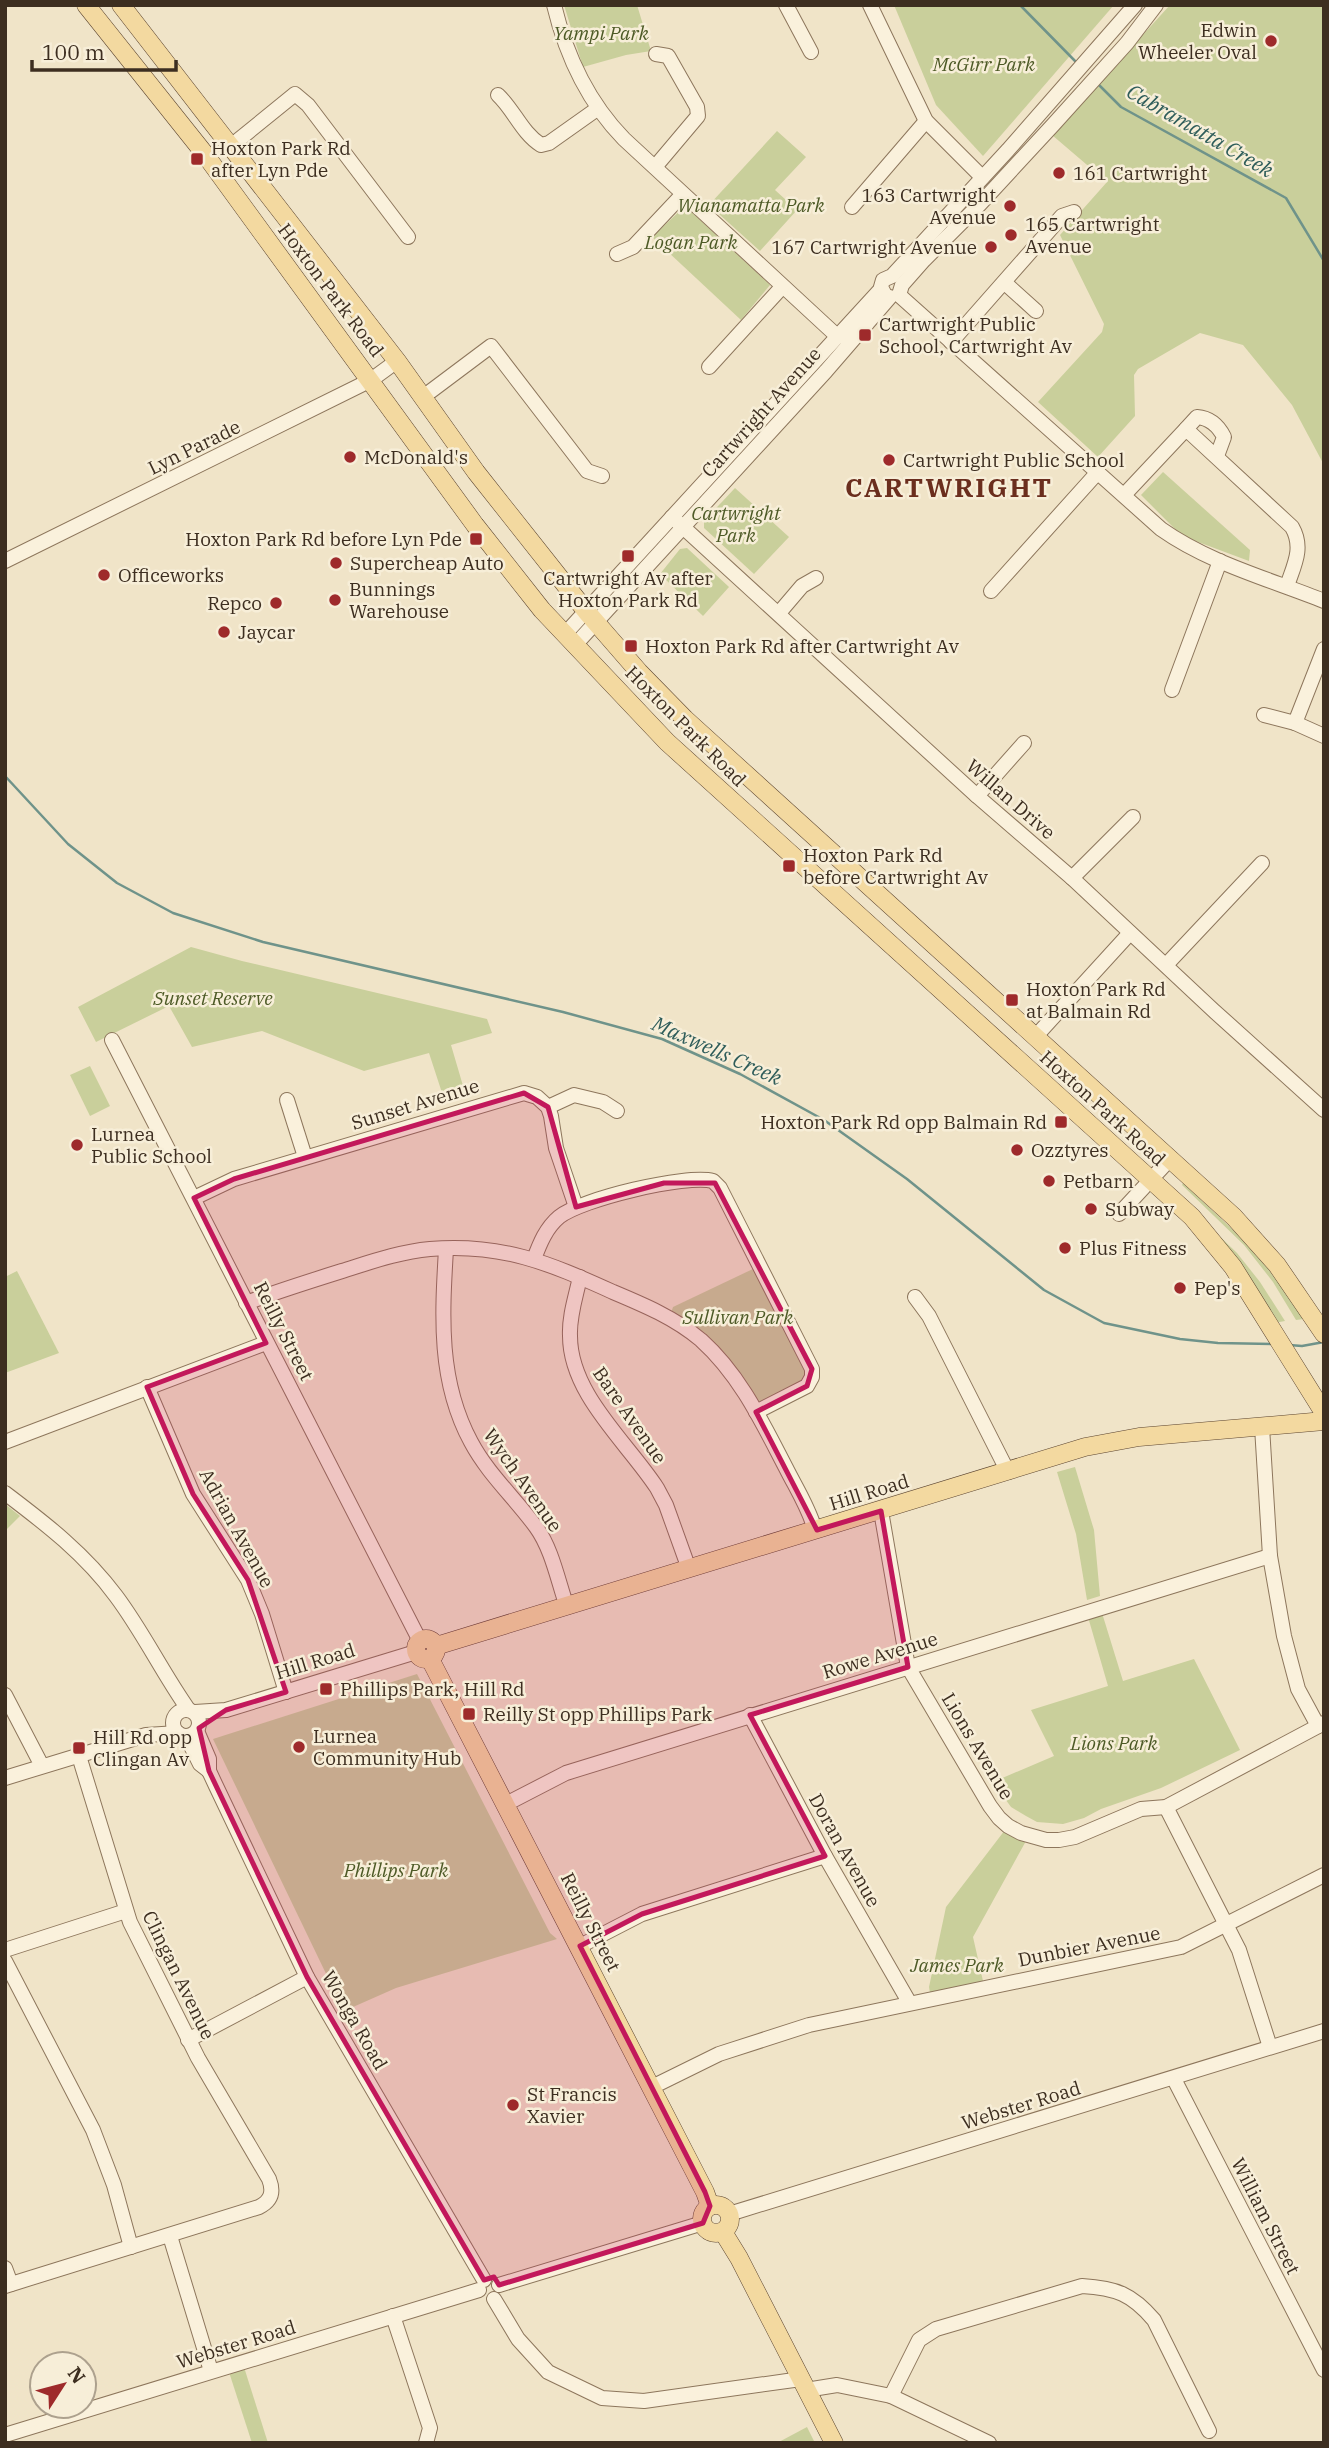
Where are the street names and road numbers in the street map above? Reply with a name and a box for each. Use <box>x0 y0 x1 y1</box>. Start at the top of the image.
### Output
street label: Hoxton Park Road <box>273 218 389 362</box>
street label: Cartwright Avenue <box>696 342 826 482</box>
street label: Lyn Parade <box>144 414 244 480</box>
street label: Hoxton Park Road <box>621 661 751 791</box>
street label: Willan Drive <box>961 754 1061 844</box>
street label: Hoxton Park Road <box>1035 1045 1171 1171</box>
street label: Sunset Avenue <box>348 1073 482 1135</box>
street label: Reilly Street <box>249 1277 319 1385</box>
street label: Bare Avenue <box>588 1362 672 1468</box>
street label: Wych Avenue <box>478 1424 568 1536</box>
street label: Adrian Avenue <box>194 1464 280 1592</box>
street label: Hill Road <box>826 1469 912 1515</box>
street label: Rowe Avenue <box>820 1626 940 1684</box>
street label: Hill Road <box>272 1638 358 1684</box>
street label: Lions Avenue <box>937 1688 1019 1804</box>
street label: Doran Avenue <box>804 1789 886 1911</box>
street label: Reilly Street <box>556 1868 626 1976</box>
street label: Clingan Avenue <box>137 1907 221 2043</box>
street label: Dunbier Avenue <box>1016 1920 1162 1972</box>
street label: Wonga Road <box>317 1966 393 2074</box>
street label: Webster Road <box>959 2076 1083 2134</box>
street label: William Street <box>1226 2154 1306 2279</box>
street label: Webster Road <box>174 2315 298 2373</box>

